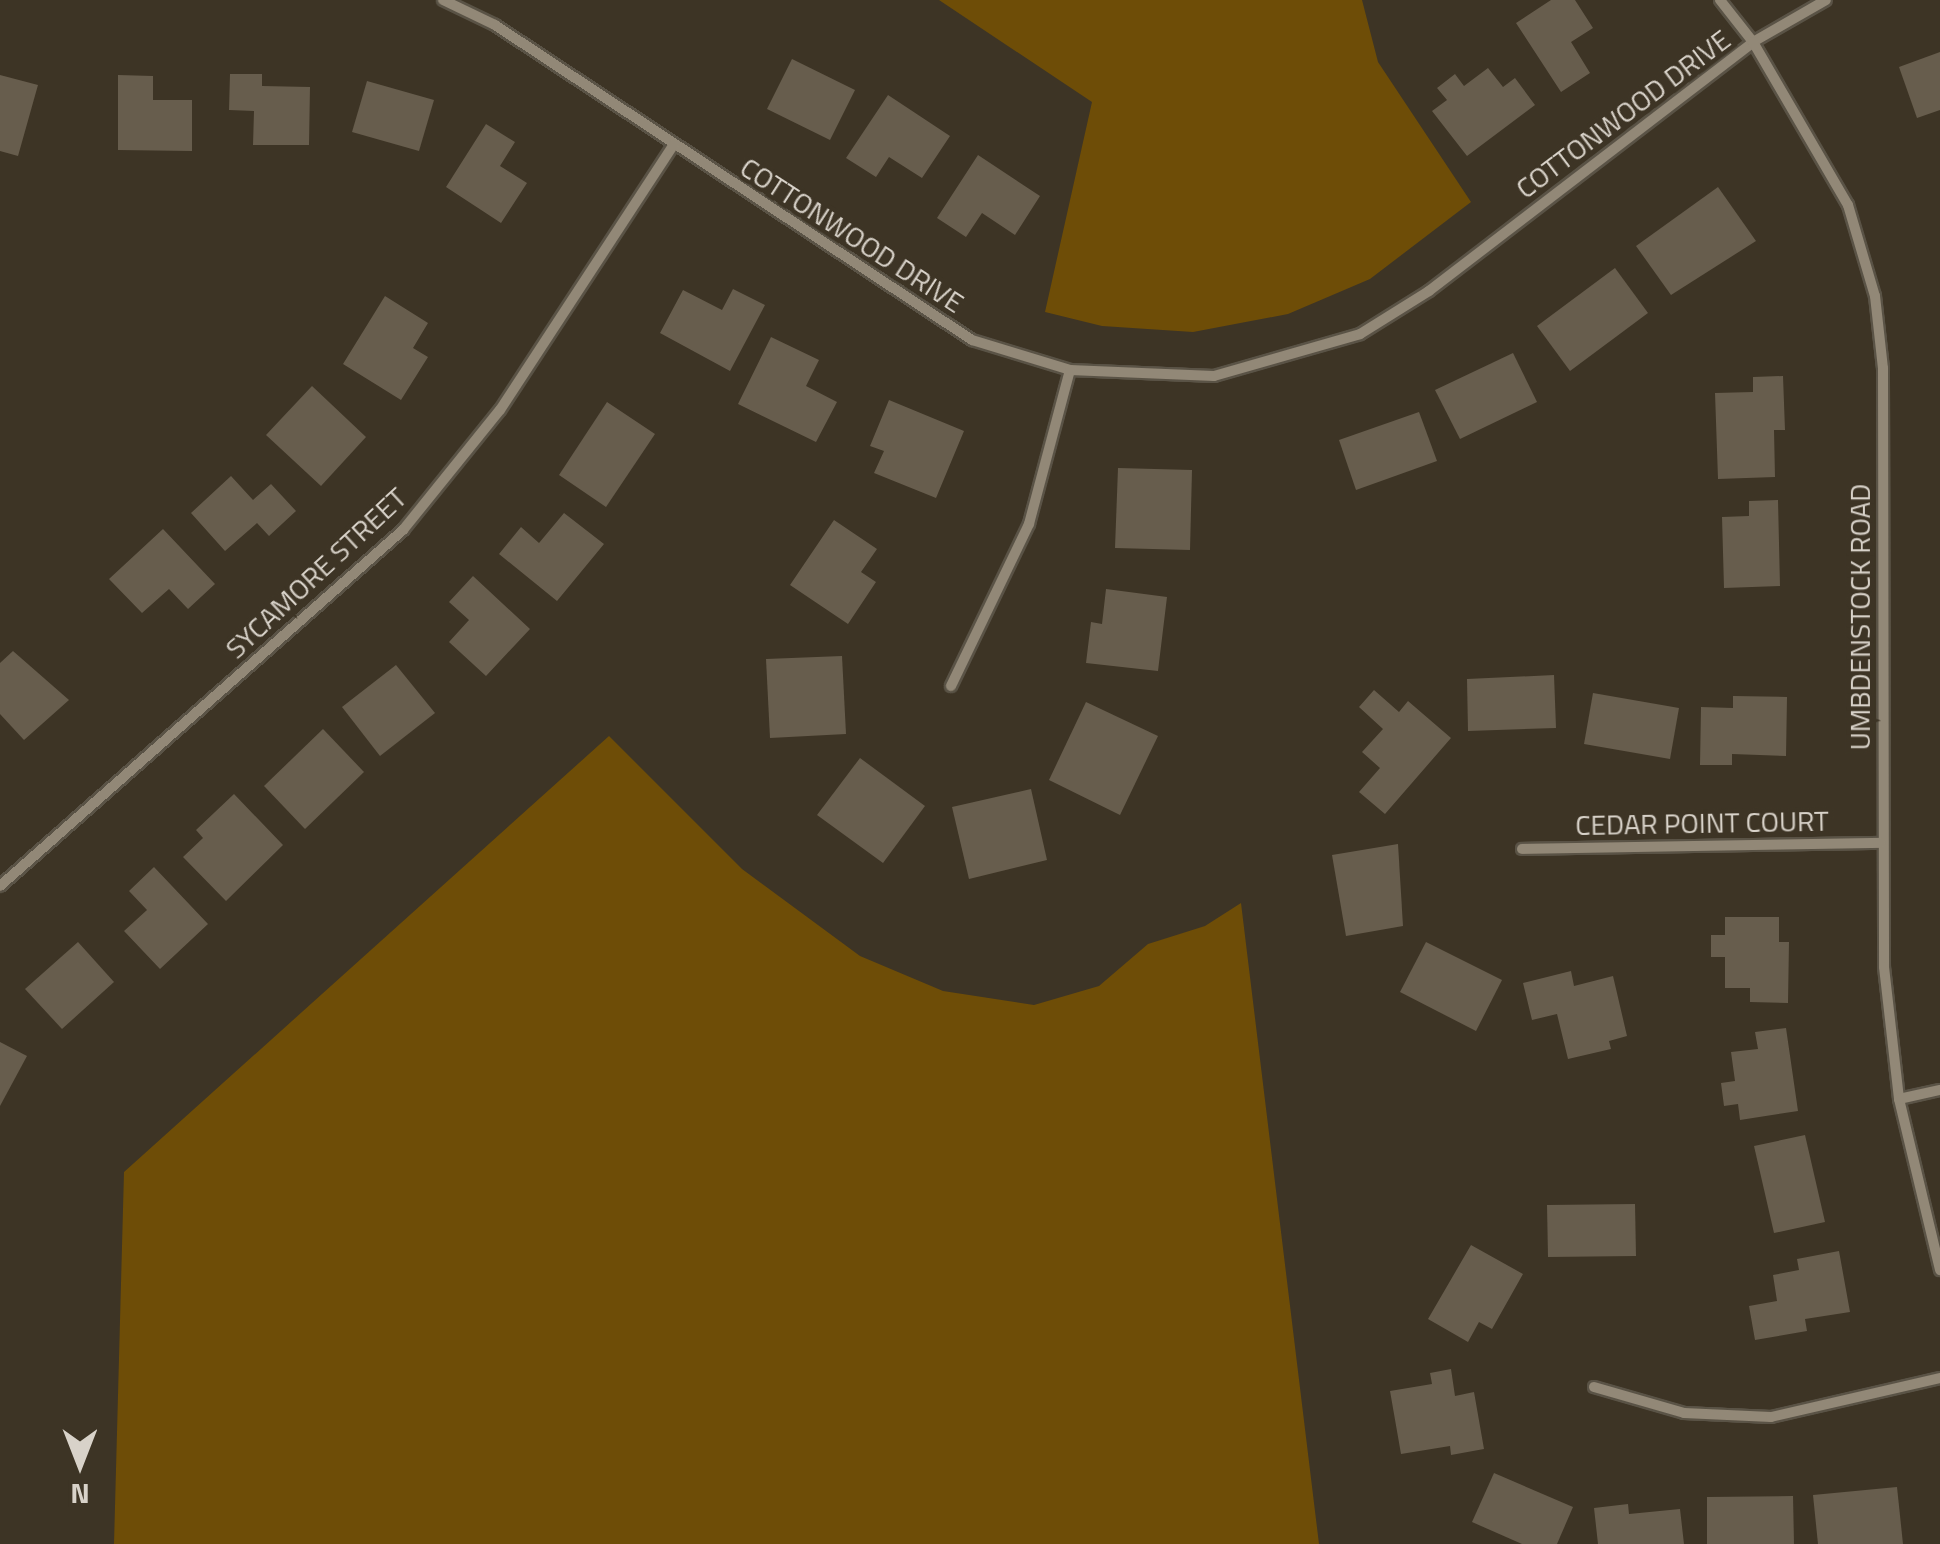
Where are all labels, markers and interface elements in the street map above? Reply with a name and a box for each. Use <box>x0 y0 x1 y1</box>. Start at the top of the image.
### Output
street label: COTTONWOOD DRIVE <box>1509 23 1737 205</box>
street label: COTTONWOOD DRIVE <box>734 150 970 320</box>
street label: SYCAMORE STREET <box>219 481 413 665</box>
street label: UMBDENSTOCK ROAD <box>1843 484 1877 750</box>
street label: CEDAR POINT COURT <box>1575 804 1829 842</box>
north arrow <box>30 1414 130 1514</box>
text: N <box>70 1473 90 1516</box>

